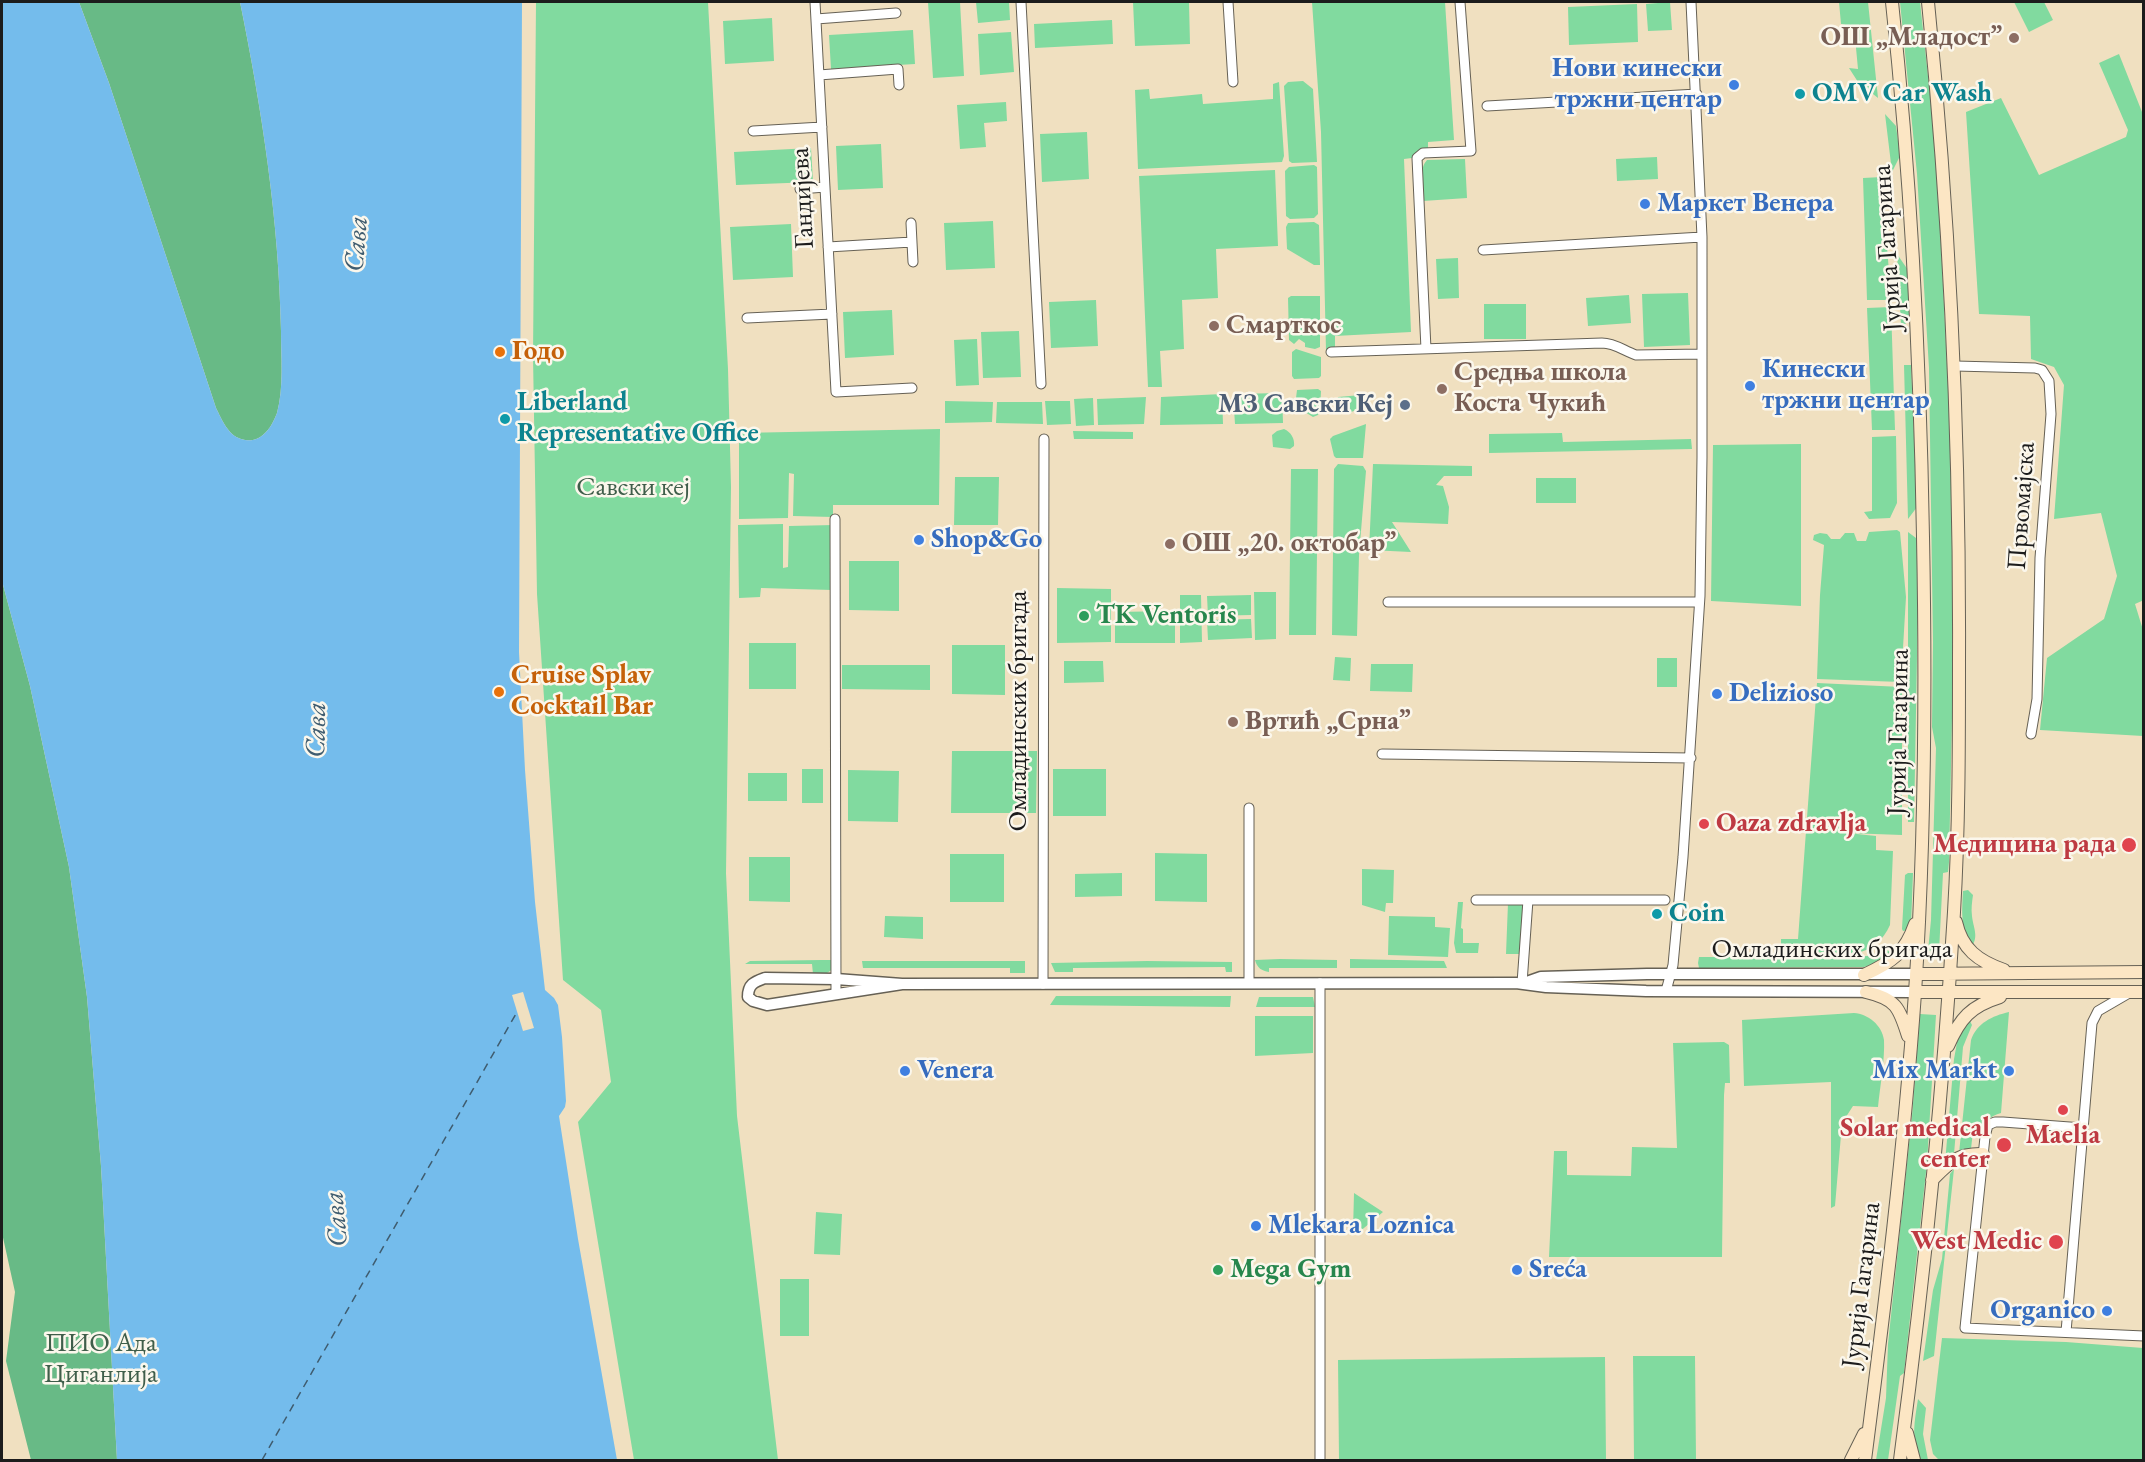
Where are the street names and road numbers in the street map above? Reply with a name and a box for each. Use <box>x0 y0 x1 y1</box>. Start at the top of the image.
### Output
street label: Гандијева <box>784 147 822 249</box>
street label: Јурија Гагарина <box>1866 164 1910 332</box>
street label: Првомајска <box>2001 441 2043 571</box>
street label: Омладинских бригада <box>1003 590 1035 832</box>
street label: Јурија Гагарина <box>1881 648 1917 816</box>
street label: Омладинских бригада <box>1711 934 1953 966</box>
street label: Јурија Гагарина <box>1836 1200 1888 1370</box>

